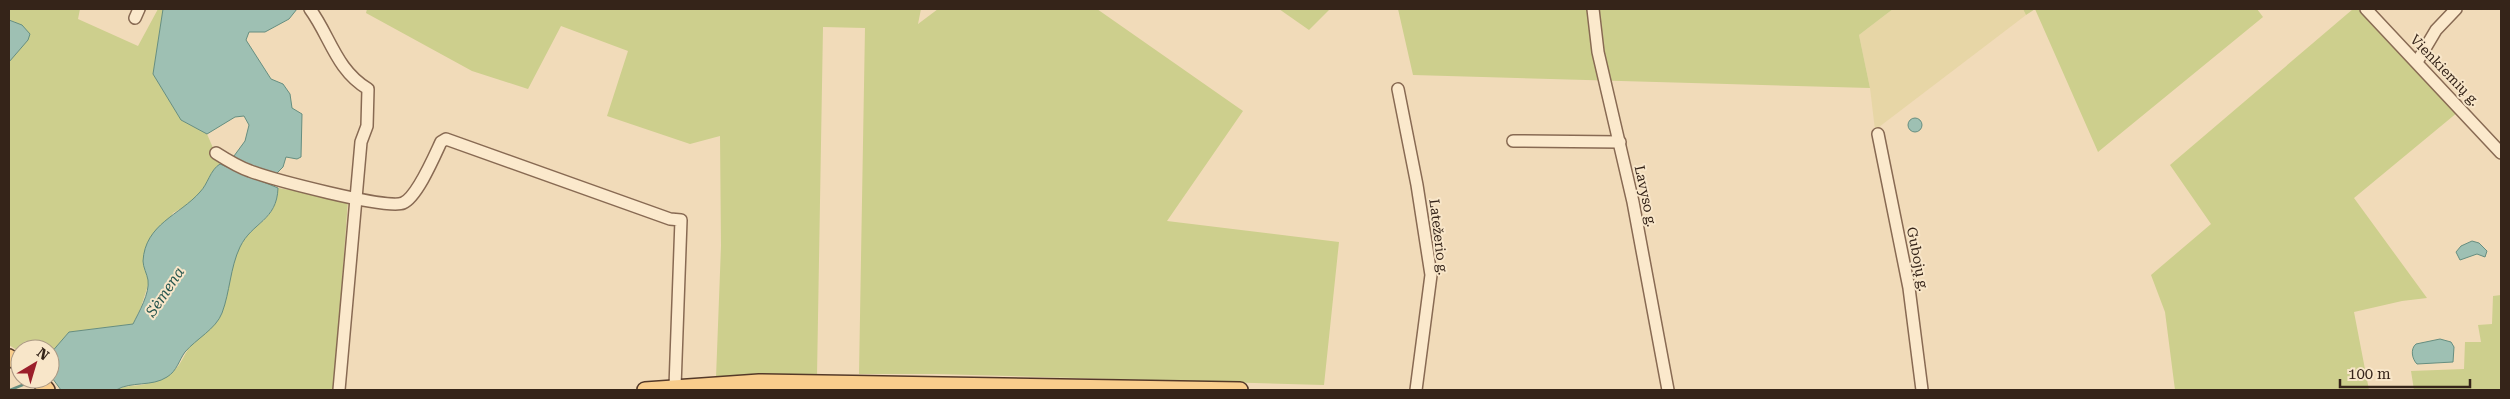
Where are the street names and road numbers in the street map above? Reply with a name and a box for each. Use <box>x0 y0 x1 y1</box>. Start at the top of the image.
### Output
street label: Vienkiemių g. <box>2407 31 2483 109</box>
street label: Lavyso g. <box>1632 164 1660 228</box>
street label: Latežerio g. <box>1426 198 1452 276</box>
street label: Gubojų g. <box>1904 225 1932 293</box>

